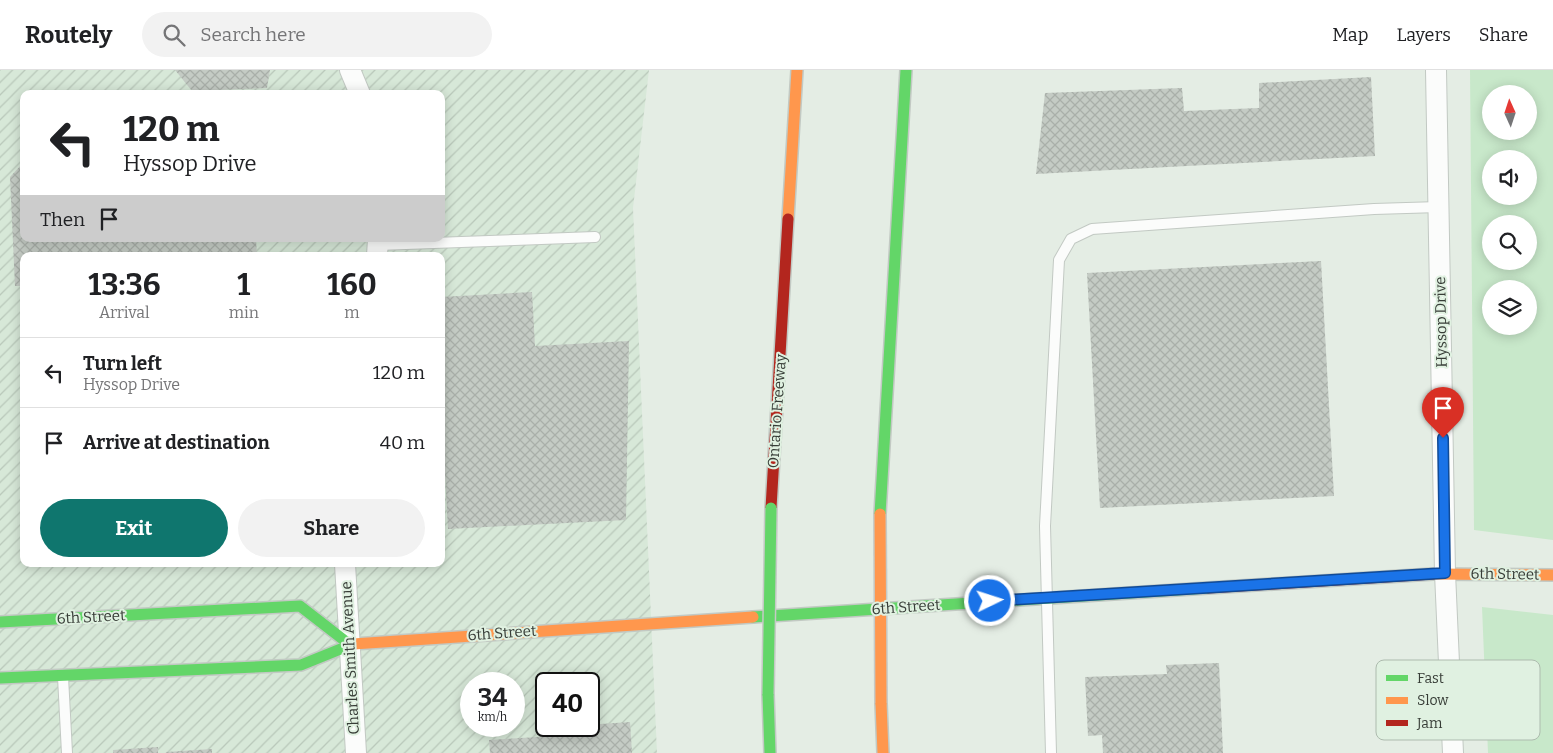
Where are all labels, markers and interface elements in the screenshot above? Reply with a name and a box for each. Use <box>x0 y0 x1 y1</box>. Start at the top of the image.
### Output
search box <box>142 12 492 57</box>
text: Routely <box>25 21 112 49</box>
icon: search <box>160 21 188 49</box>
text: Search here <box>200 23 306 46</box>
text: Map <box>1332 24 1368 46</box>
text: Layers <box>1396 24 1451 46</box>
text: Share <box>1479 24 1528 46</box>
north arrow <box>1482 85 1538 140</box>
map controls <box>1482 85 1537 335</box>
text: 120 m <box>123 108 220 150</box>
icon: left <box>40 110 105 175</box>
text: Hyssop Drive <box>123 150 256 177</box>
button: sound <box>1482 150 1537 205</box>
icon: arrive <box>95 205 123 233</box>
text: Then <box>40 208 85 231</box>
button: search <box>1482 215 1537 270</box>
text: 13:36 <box>88 267 160 303</box>
text: 1 <box>237 267 250 303</box>
text: 160 <box>327 267 377 303</box>
street label: Hyssop Drive <box>1431 276 1451 368</box>
button: layers <box>1482 280 1537 335</box>
text: Arrival <box>99 303 150 322</box>
text: min <box>229 303 259 322</box>
text: m <box>344 303 360 322</box>
text: Turn left <box>83 352 162 375</box>
street label: Ontario Freeway <box>764 353 790 469</box>
icon: left <box>40 359 68 387</box>
text: 120 m <box>373 361 425 384</box>
text: Hyssop Drive <box>83 375 180 394</box>
pin <box>1422 387 1464 438</box>
icon: arrive <box>1429 394 1457 422</box>
icon: arrive <box>40 429 68 457</box>
text: Arrive at destination <box>83 431 270 454</box>
text: 40 m <box>380 431 425 454</box>
button: Exit <box>40 499 228 557</box>
button: Share <box>238 499 425 557</box>
street label: 6th Street <box>1470 564 1540 584</box>
position arrow <box>963 574 1015 626</box>
street label: Charles Smith Avenue <box>337 581 363 735</box>
street label: 6th Street <box>871 596 941 618</box>
street label: 6th Street <box>56 606 126 628</box>
street label: 6th Street <box>467 622 537 644</box>
legend <box>1376 660 1540 740</box>
text: Fast <box>1417 670 1444 687</box>
speed limit sign: 40 <box>535 672 600 737</box>
text: 34 <box>478 683 507 713</box>
text: Slow <box>1417 692 1449 709</box>
text: km/h <box>478 710 507 724</box>
text: Jam <box>1416 715 1443 732</box>

